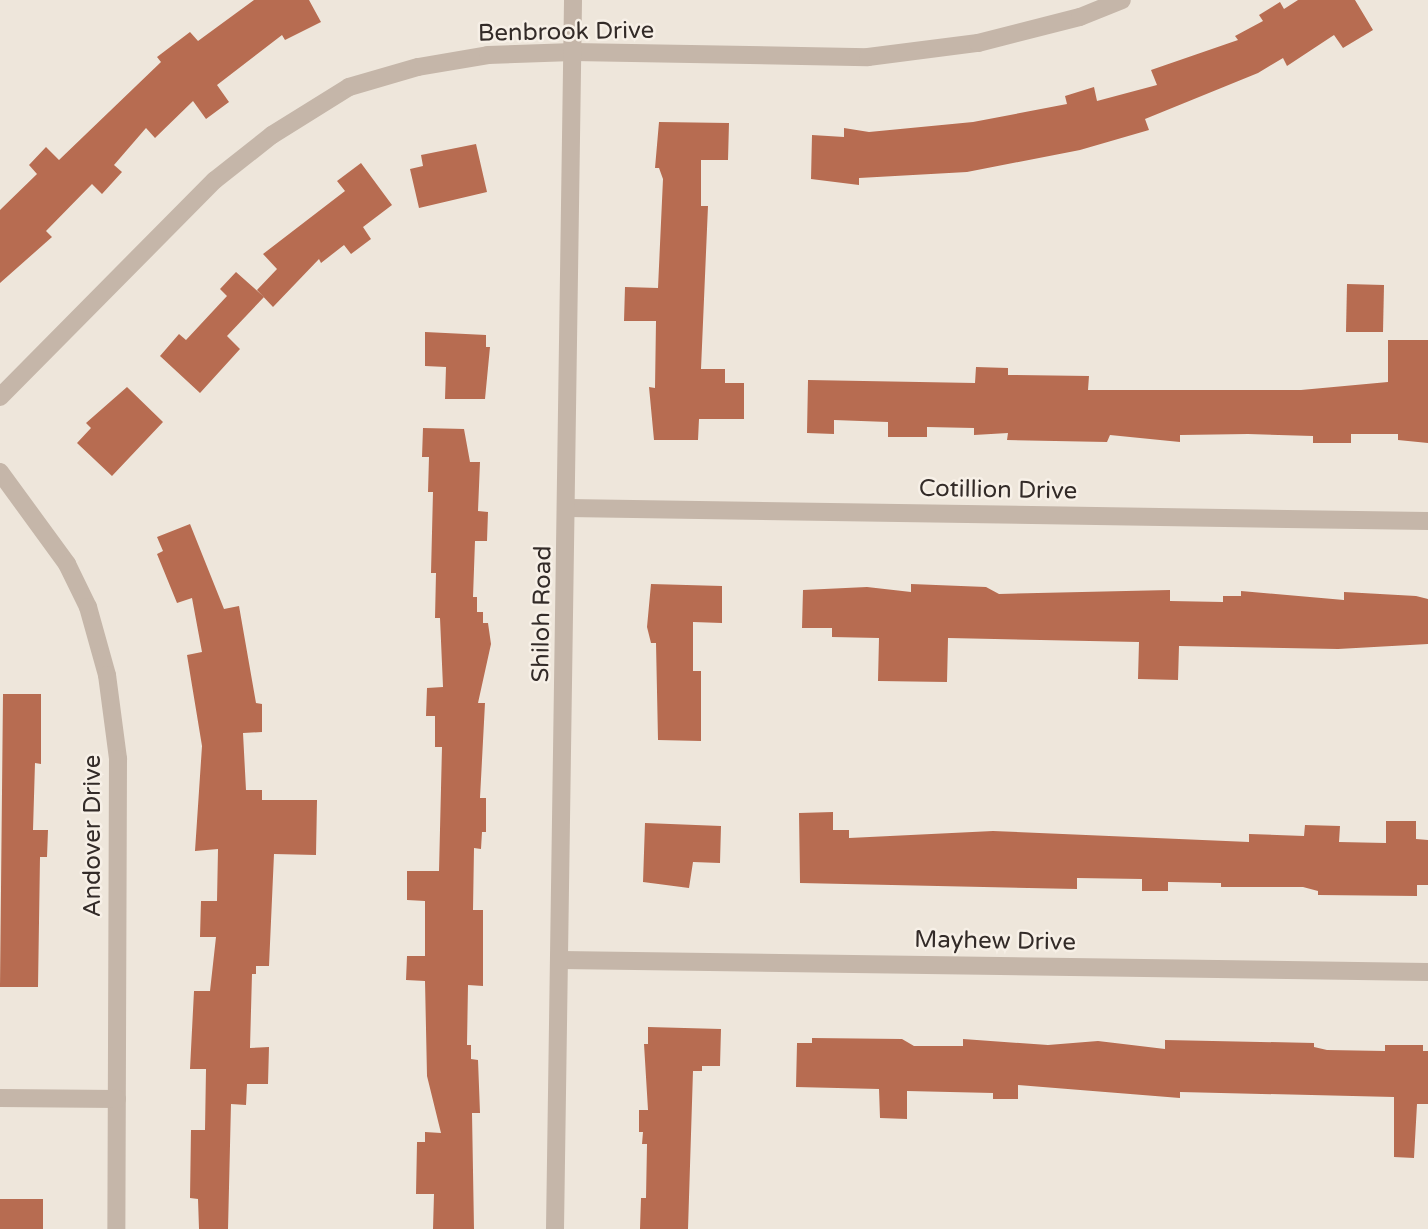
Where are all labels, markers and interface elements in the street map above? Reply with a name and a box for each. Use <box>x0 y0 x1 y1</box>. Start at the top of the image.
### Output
street label: Benbrook Drive <box>478 16 654 48</box>
street label: Cotillion Drive <box>919 474 1077 506</box>
street label: Shiloh Road <box>526 545 558 683</box>
street label: Andover Drive <box>79 755 107 917</box>
street label: Mayhew Drive <box>914 925 1076 957</box>

